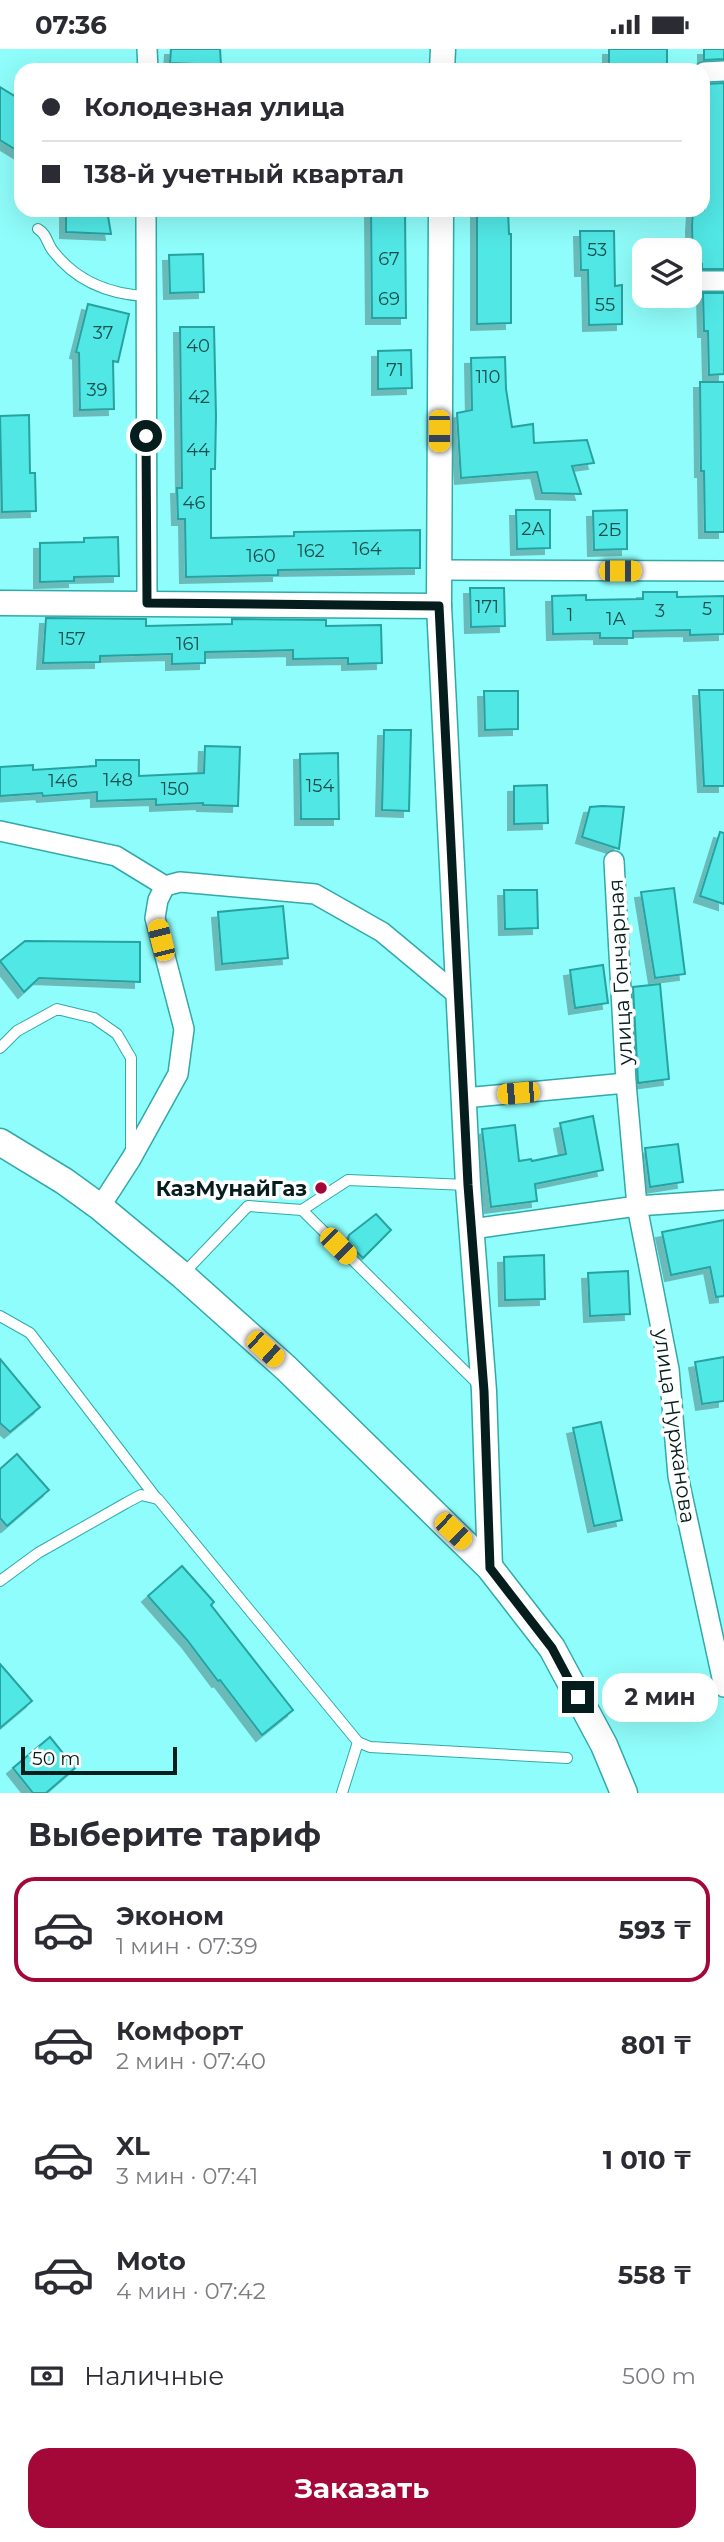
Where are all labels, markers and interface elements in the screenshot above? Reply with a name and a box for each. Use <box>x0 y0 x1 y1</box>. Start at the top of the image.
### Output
text: 07:36 <box>35 9 107 41</box>
text: Колодезная улица <box>84 91 345 123</box>
text: 138-й учетный квартал <box>84 158 404 190</box>
map controls <box>632 238 702 308</box>
button: layers <box>632 238 702 308</box>
house number: 53 <box>587 239 607 261</box>
house number: 67 <box>378 248 400 270</box>
house number: 69 <box>378 288 400 310</box>
house number: 55 <box>595 294 615 316</box>
house number: 37 <box>93 322 113 344</box>
house number: 40 <box>186 335 210 357</box>
house number: 71 <box>386 359 404 381</box>
house number: 110 <box>476 366 500 388</box>
house number: 39 <box>86 379 108 401</box>
house number: 42 <box>188 386 210 408</box>
car <box>429 410 450 452</box>
route start <box>130 420 162 452</box>
house number: 44 <box>186 439 210 461</box>
house number: 46 <box>183 492 205 514</box>
house number: 2А <box>521 518 545 540</box>
house number: 2Б <box>598 519 622 541</box>
house number: 164 <box>352 538 382 560</box>
house number: 162 <box>297 540 325 562</box>
house number: 160 <box>246 545 276 567</box>
car <box>600 561 642 582</box>
house number: 171 <box>475 596 499 618</box>
house number: 5 <box>702 598 712 620</box>
house number: 3 <box>655 600 665 622</box>
house number: 1 <box>567 604 573 626</box>
house number: 1А <box>606 608 627 630</box>
house number: 157 <box>58 628 86 650</box>
house number: 161 <box>176 633 200 655</box>
house number: 148 <box>103 769 133 791</box>
house number: 146 <box>48 770 78 792</box>
house number: 154 <box>306 775 334 797</box>
house number: 150 <box>161 778 189 800</box>
street label: улица Гончарная <box>603 878 637 1067</box>
car <box>146 917 177 963</box>
car <box>497 1081 540 1105</box>
place label: КазМунайГаз <box>156 1176 307 1201</box>
marker: КазМунайГаз <box>313 1180 329 1196</box>
car <box>316 1224 361 1268</box>
street label: улица Нуржанова <box>649 1326 701 1525</box>
car <box>243 1327 288 1371</box>
car <box>431 1509 476 1553</box>
callout: 2 мин <box>602 1673 718 1721</box>
route end <box>562 1681 594 1713</box>
text: 2 мин <box>624 1683 696 1711</box>
scale bar <box>21 1744 177 1776</box>
text: 50 m <box>32 1747 80 1770</box>
text: Выберите тариф <box>28 1815 321 1854</box>
icon: car <box>32 1898 95 1961</box>
text: Эконом <box>116 1900 224 1932</box>
text: 593 ₸ <box>619 1914 692 1946</box>
text: 1 мин · 07:39 <box>116 1932 258 1960</box>
icon: car <box>32 2013 95 2076</box>
text: Комфорт <box>116 2015 243 2047</box>
text: 801 ₸ <box>621 2029 692 2061</box>
text: 2 мин · 07:40 <box>116 2047 266 2075</box>
icon: car <box>32 2128 95 2191</box>
text: XL <box>116 2130 150 2162</box>
text: 1 010 ₸ <box>603 2144 692 2176</box>
text: 3 мин · 07:41 <box>116 2162 258 2190</box>
icon: car <box>32 2243 95 2306</box>
text: Moto <box>116 2245 186 2277</box>
text: 558 ₸ <box>618 2259 692 2291</box>
text: 4 мин · 07:42 <box>116 2277 266 2305</box>
icon: cash <box>28 2357 66 2395</box>
text: Наличные <box>84 2360 224 2392</box>
text: 500 m <box>622 2362 696 2390</box>
button: Заказать <box>28 2448 696 2528</box>

